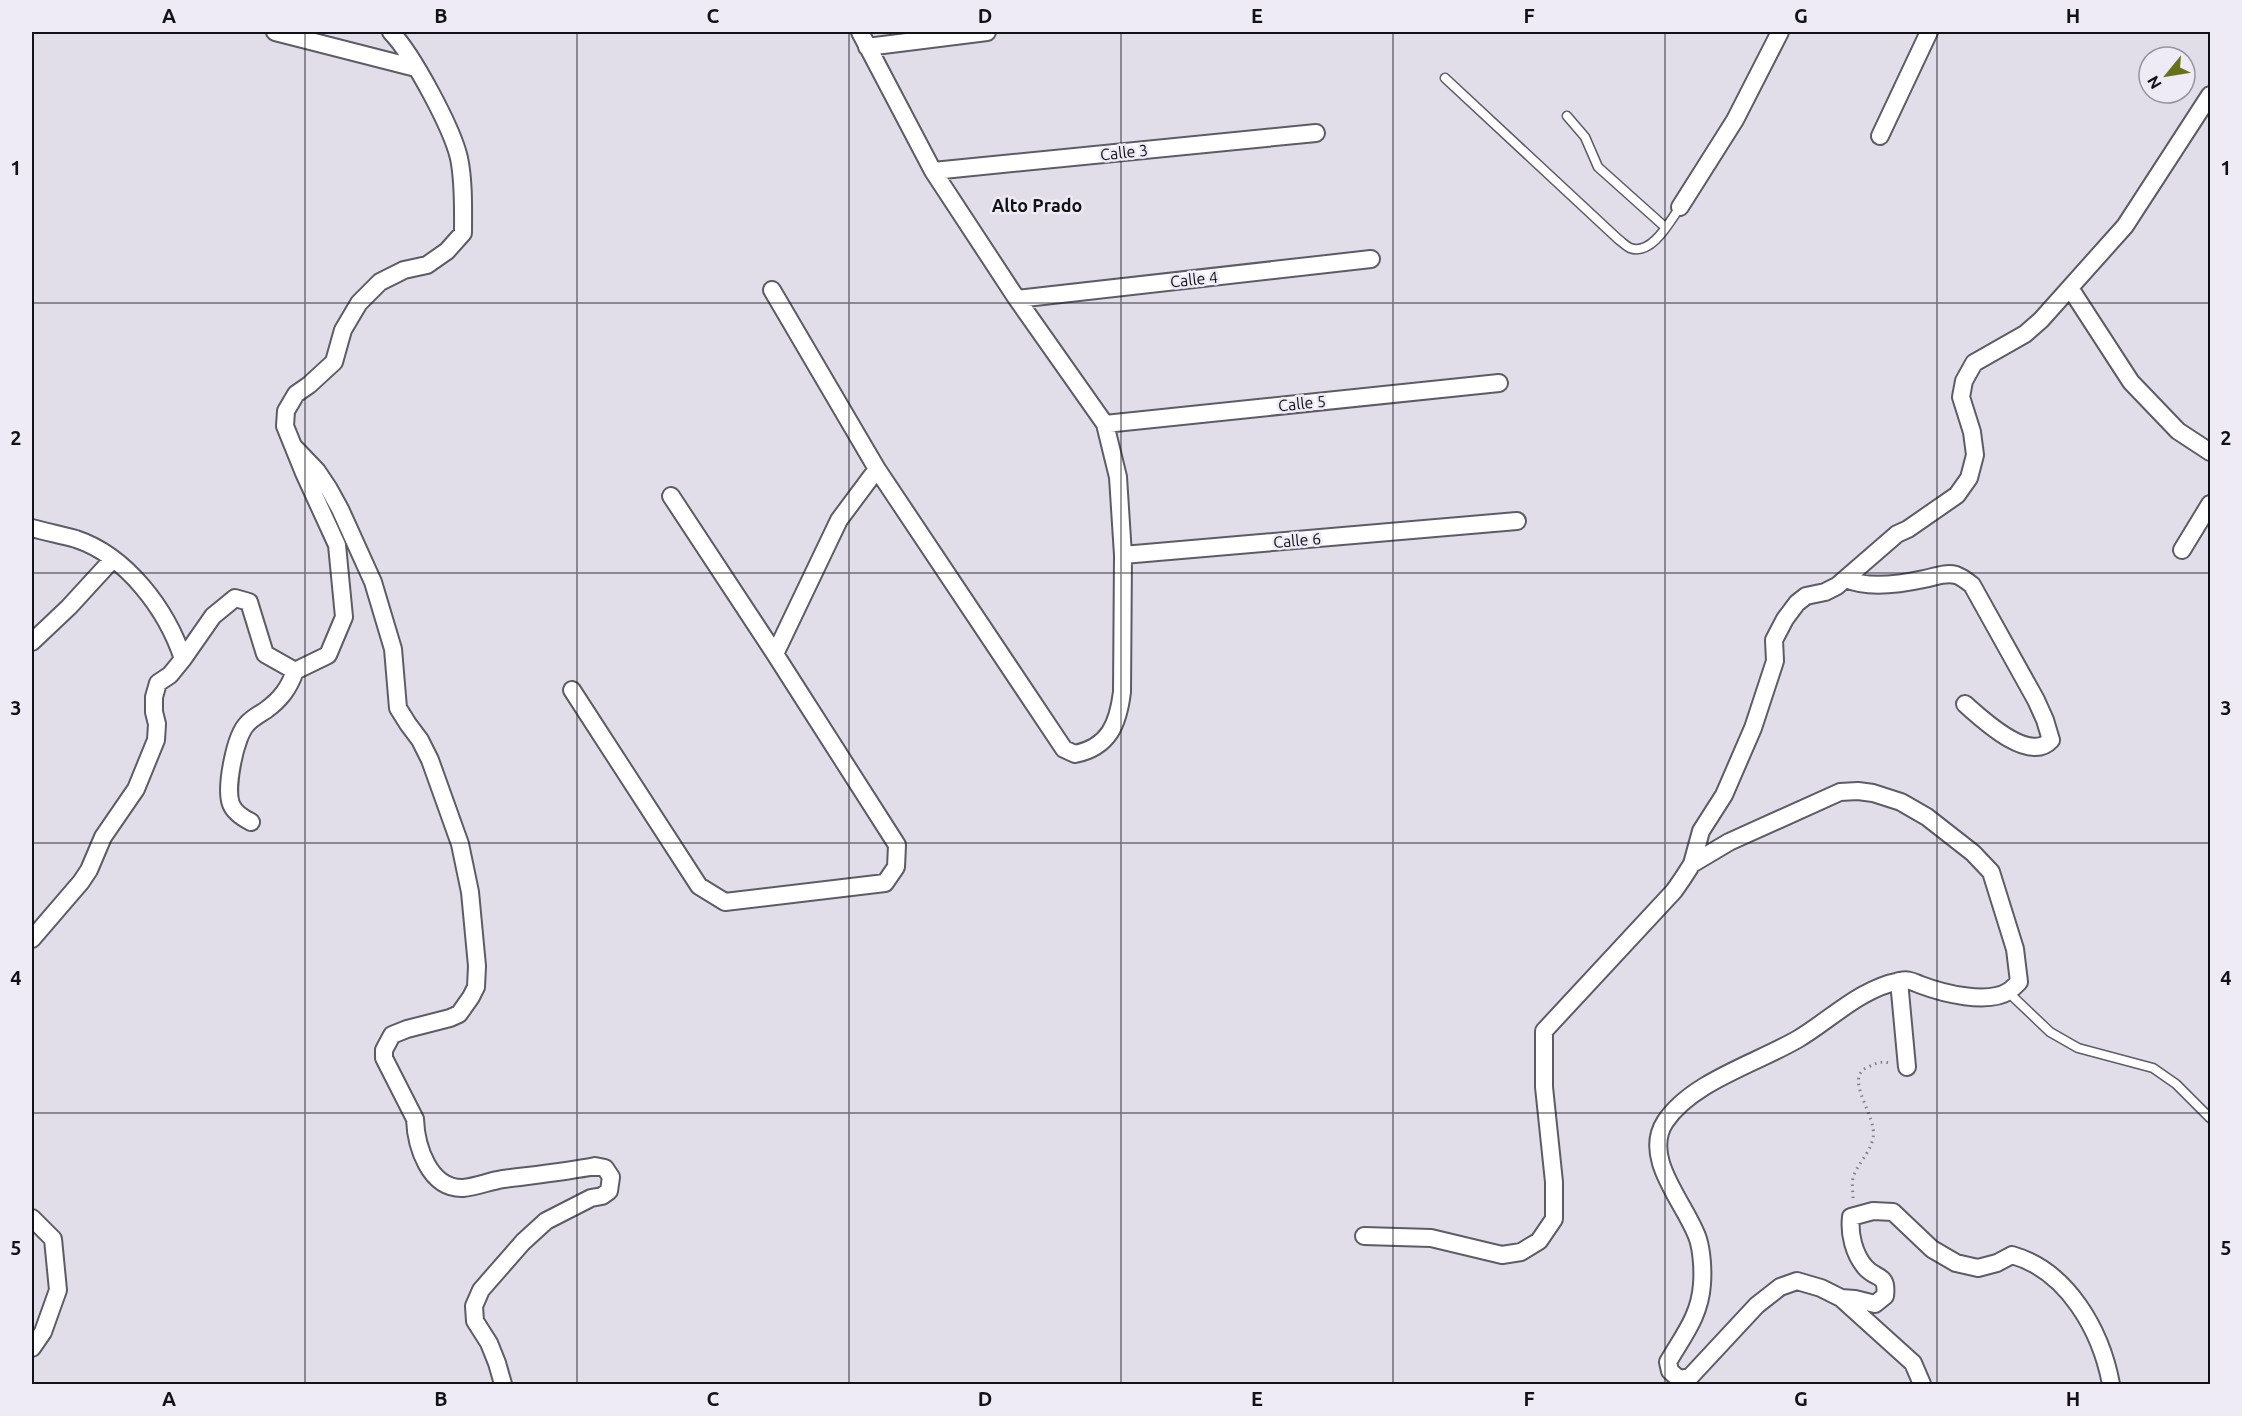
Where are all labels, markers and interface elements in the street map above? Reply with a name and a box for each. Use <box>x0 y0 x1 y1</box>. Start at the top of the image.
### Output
text: A <box>162 4 176 27</box>
text: B <box>434 4 448 27</box>
text: C <box>707 4 720 27</box>
text: D <box>978 4 992 27</box>
text: E <box>1251 4 1263 27</box>
text: F <box>1523 4 1535 27</box>
text: G <box>1794 4 1808 27</box>
text: H <box>2066 4 2080 27</box>
north arrow <box>2137 45 2197 105</box>
text: N <box>2143 73 2165 92</box>
street label: Calle 3 <box>1099 141 1149 163</box>
text: 1 <box>10 156 22 179</box>
text: 1 <box>2220 156 2232 179</box>
district label: Alto Prado <box>992 195 1082 215</box>
street label: Calle 4 <box>1169 268 1219 290</box>
street label: Calle 5 <box>1277 392 1327 414</box>
text: 2 <box>10 426 22 449</box>
text: 2 <box>2220 426 2232 449</box>
street label: Calle 6 <box>1272 529 1322 551</box>
text: 3 <box>10 696 22 719</box>
text: 3 <box>2220 696 2232 719</box>
text: 4 <box>10 966 22 989</box>
text: 4 <box>2220 966 2232 989</box>
text: 5 <box>10 1236 22 1259</box>
text: 5 <box>2220 1236 2232 1259</box>
text: A <box>162 1387 176 1410</box>
text: B <box>434 1387 448 1410</box>
text: C <box>707 1387 720 1410</box>
text: D <box>978 1387 992 1410</box>
text: E <box>1251 1387 1263 1410</box>
text: F <box>1523 1387 1535 1410</box>
text: G <box>1794 1387 1808 1410</box>
text: H <box>2066 1387 2080 1410</box>

